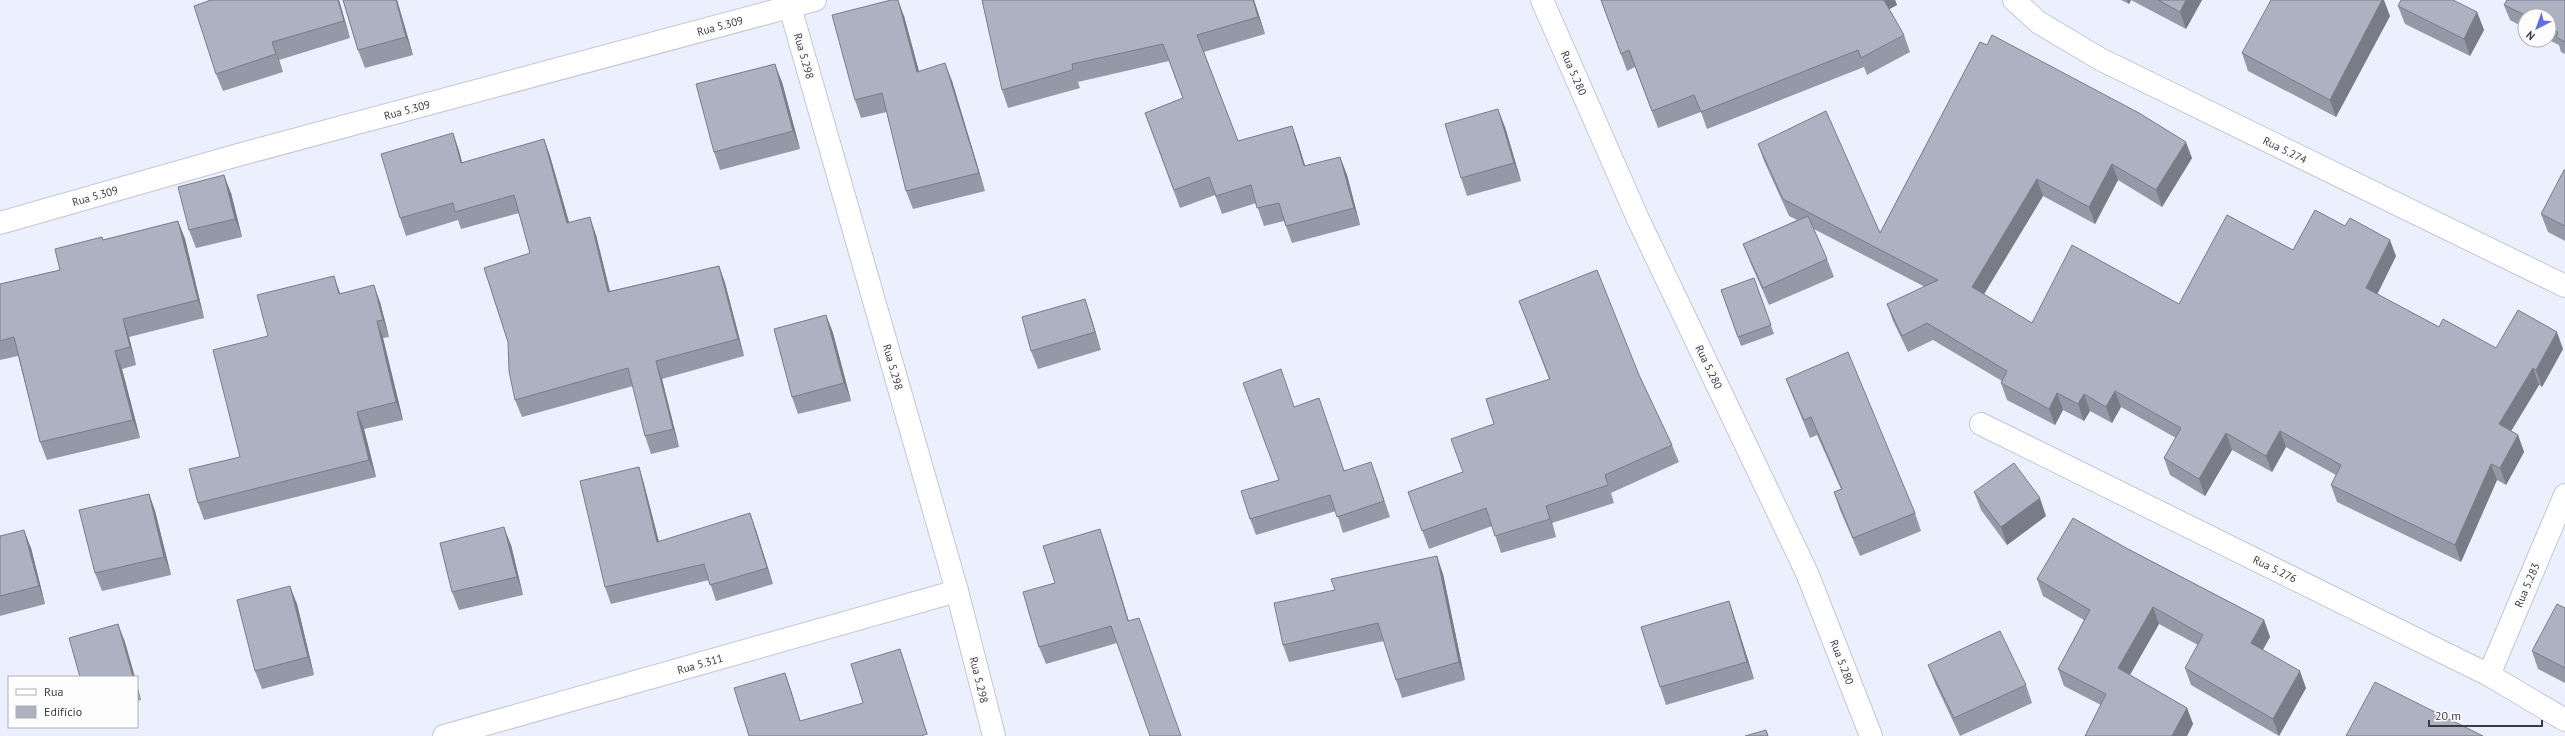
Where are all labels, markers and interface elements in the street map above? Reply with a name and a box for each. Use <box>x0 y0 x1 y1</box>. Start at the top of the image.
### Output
north arrow <box>2517 8 2557 48</box>
street label: Rua 5.309 <box>695 13 745 39</box>
text: N <box>2523 28 2538 43</box>
street label: Rua 5.298 <box>791 31 817 81</box>
street label: Rua 5.280 <box>1558 49 1590 97</box>
street label: Rua 5.309 <box>382 97 432 123</box>
street label: Rua 5.274 <box>2261 133 2309 167</box>
street label: Rua 5.309 <box>70 183 120 209</box>
street label: Rua 5.298 <box>880 342 906 392</box>
street label: Rua 5.280 <box>1692 343 1726 391</box>
street label: Rua 5.276 <box>2251 552 2299 586</box>
street label: Rua 5.283 <box>2511 561 2543 609</box>
street label: Rua 5.280 <box>1827 638 1857 686</box>
street label: Rua 5.311 <box>675 651 725 677</box>
street label: Rua 5.298 <box>967 655 991 705</box>
legend <box>8 676 138 728</box>
text: Rua <box>44 684 63 699</box>
scale bar <box>2429 702 2542 728</box>
text: Edifício <box>44 704 82 719</box>
text: 20 m <box>2435 708 2461 723</box>

